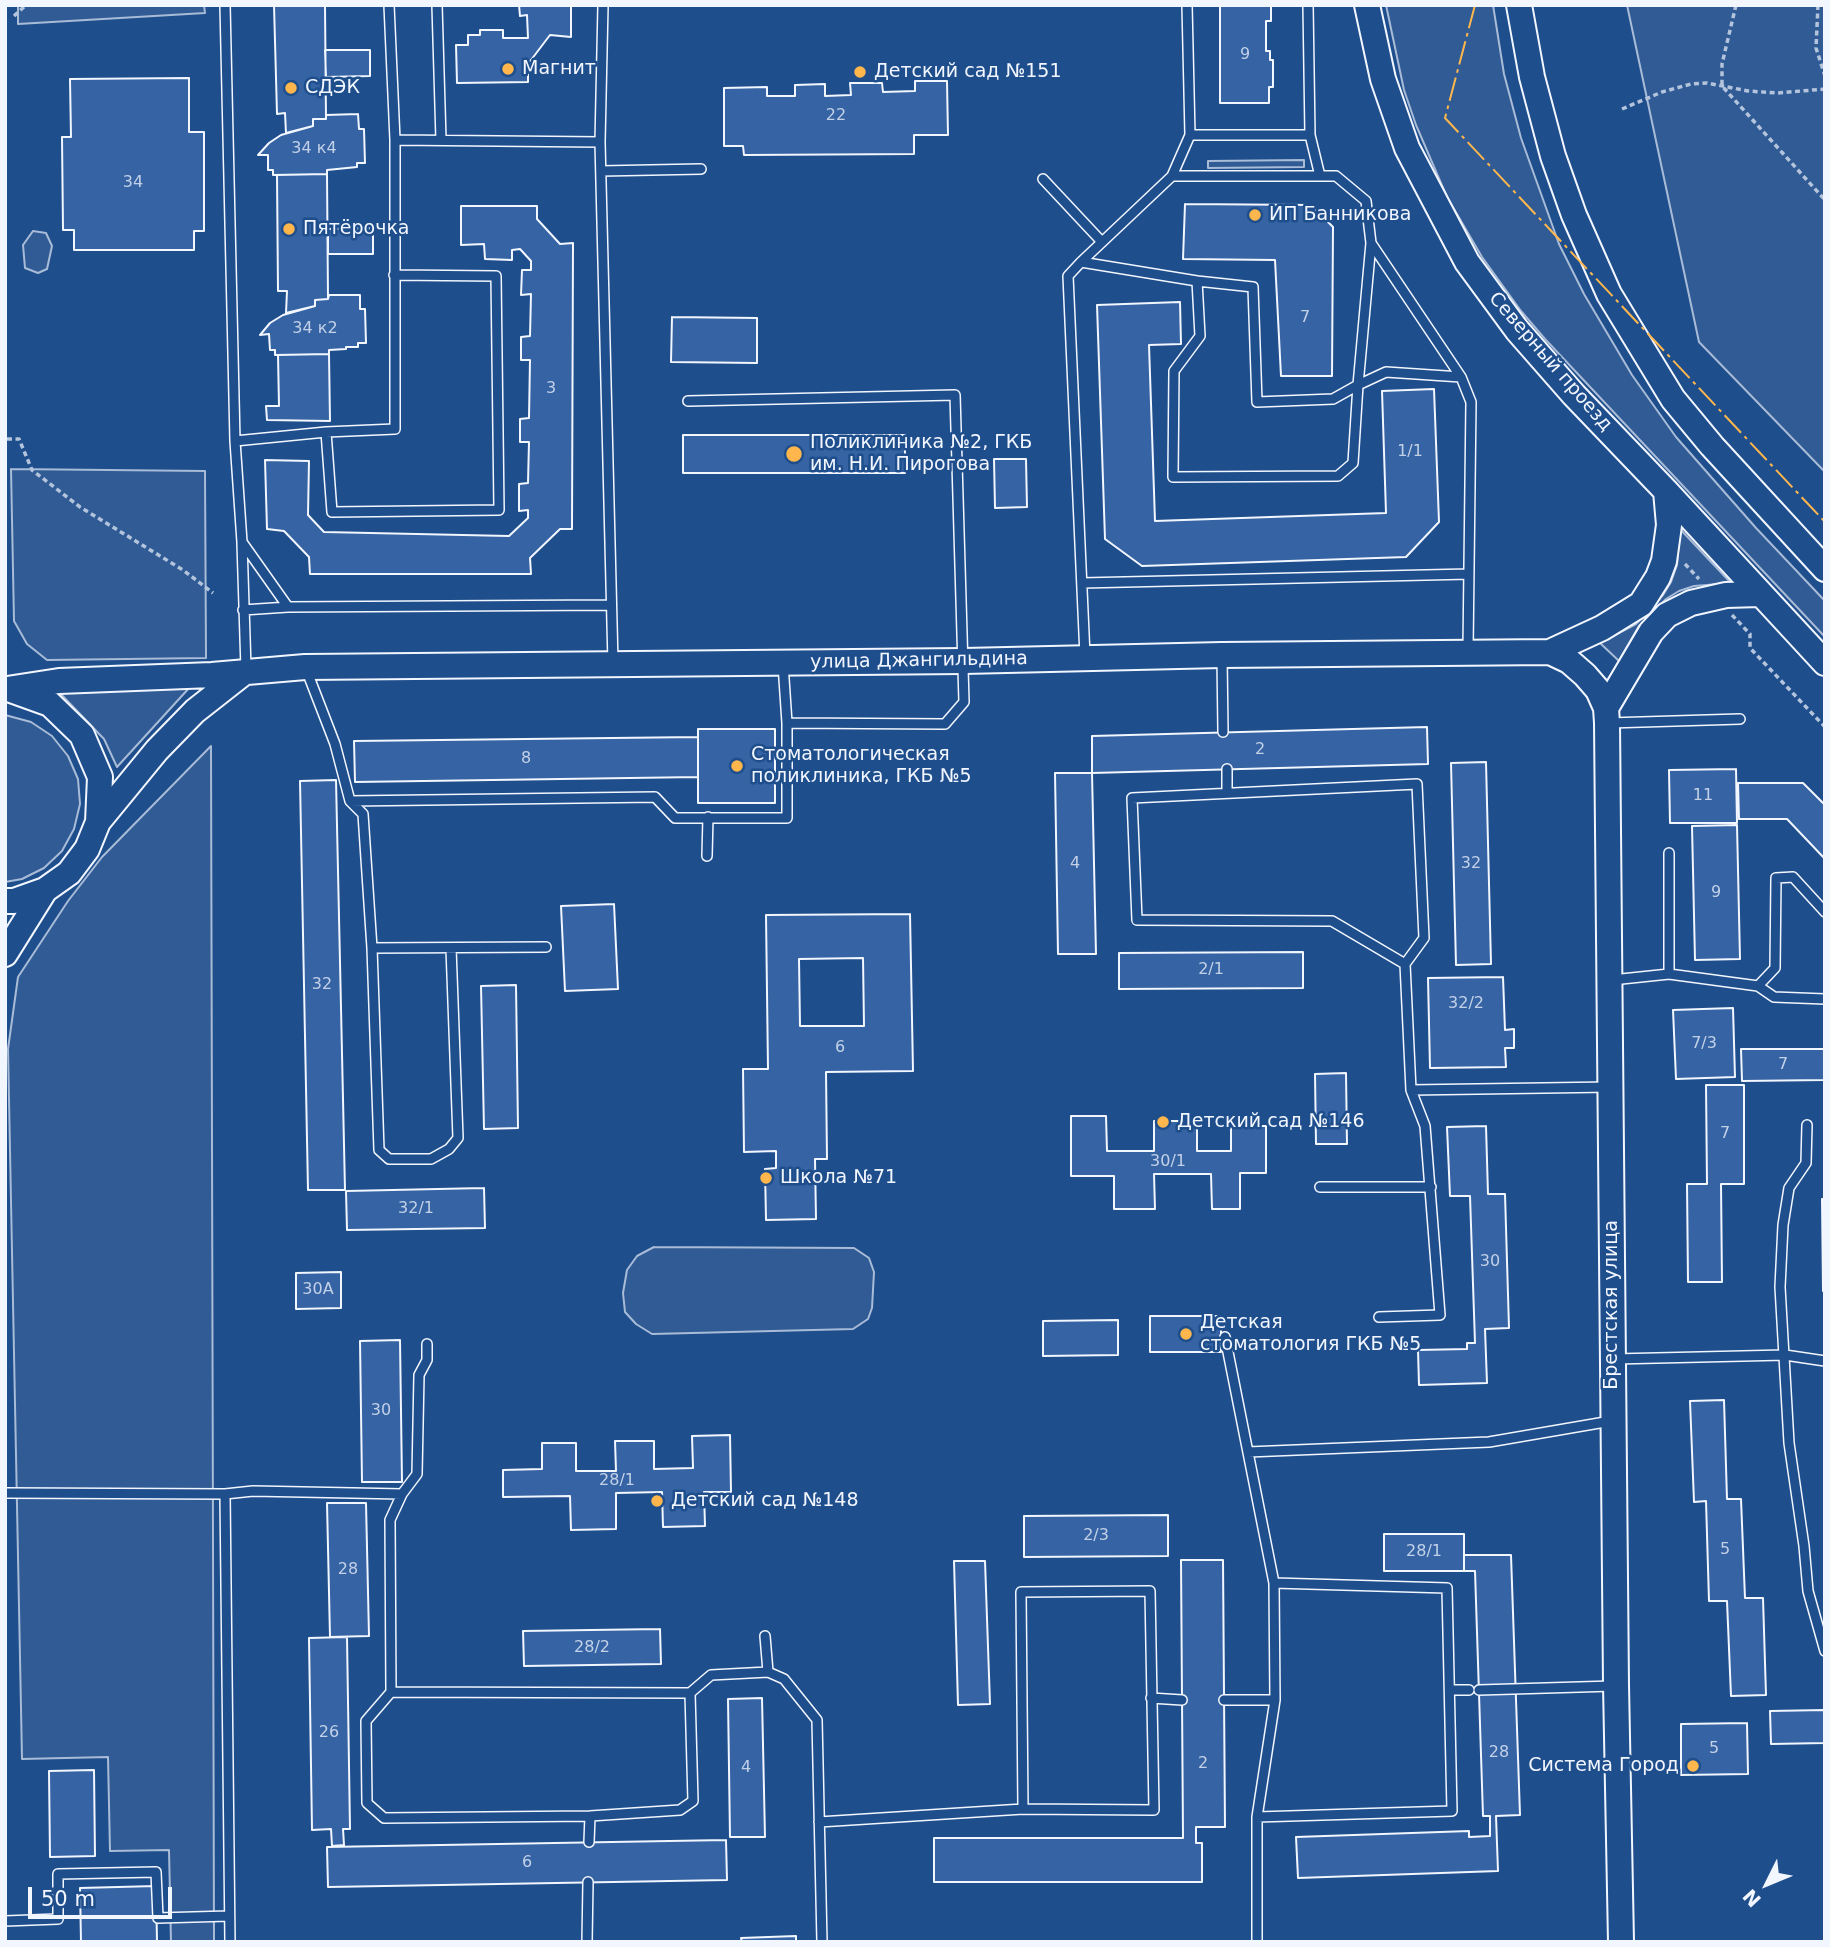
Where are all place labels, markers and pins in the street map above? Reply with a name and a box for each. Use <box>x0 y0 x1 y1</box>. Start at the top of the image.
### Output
place label: Магнит <box>522 58 596 80</box>
marker: Магнит <box>500 61 516 77</box>
place label: Детский сад №151 <box>874 61 1062 83</box>
marker: Детский сад №151 <box>852 64 868 80</box>
place label: СДЭК <box>305 77 360 99</box>
marker: СДЭК <box>283 80 299 96</box>
place label: ИП Банникова <box>1269 204 1411 226</box>
marker: ИП Банникова <box>1247 207 1263 223</box>
place label: Пятёрочка <box>303 218 410 240</box>
marker: Пятёрочка <box>281 221 297 237</box>
place label: Поликлиника №2, ГКБ им. Н.И. Пирогова <box>810 432 1032 476</box>
marker: Поликлиника №2, ГКБ им. Н.И. Пирогова <box>784 444 804 464</box>
place label: Стоматологическая поликлиника, ГКБ №5 <box>751 744 971 788</box>
marker: Стоматологическая поликлиника, ГКБ №5 <box>729 758 745 774</box>
place label: Детский сад №146 <box>1177 1111 1365 1133</box>
marker: Детский сад №146 <box>1155 1114 1171 1130</box>
place label: Школа №71 <box>780 1167 897 1189</box>
marker: Школа №71 <box>758 1170 774 1186</box>
place label: Детская стоматология ГКБ №5 <box>1200 1312 1421 1356</box>
marker: Детская стоматология ГКБ №5 <box>1178 1326 1194 1342</box>
place label: Детский сад №148 <box>671 1490 859 1512</box>
marker: Детский сад №148 <box>649 1493 665 1509</box>
place label: Система Город <box>1528 1755 1679 1777</box>
marker: Система Город <box>1685 1758 1701 1774</box>

